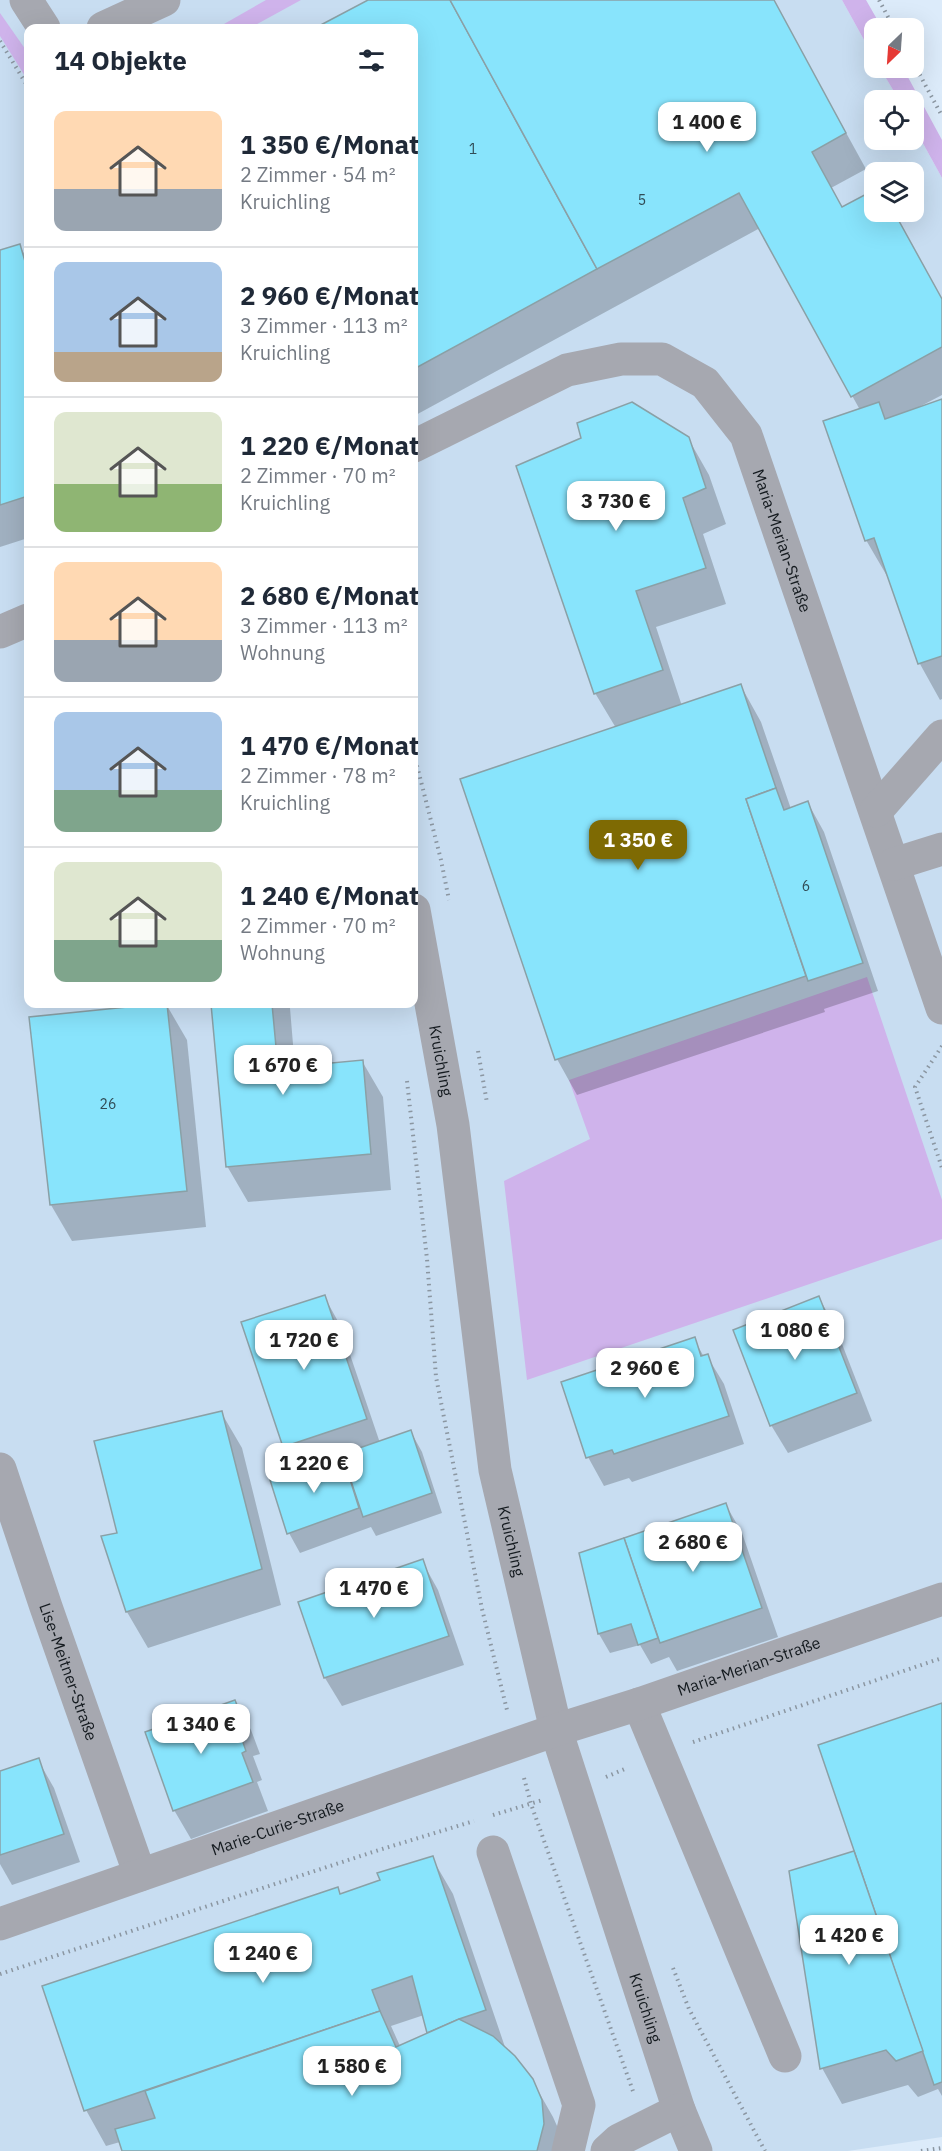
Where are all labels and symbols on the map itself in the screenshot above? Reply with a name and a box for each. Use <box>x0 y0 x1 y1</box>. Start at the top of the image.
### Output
north arrow <box>864 18 924 78</box>
pin: 1 400 € <box>652 102 762 153</box>
house number: 1 <box>469 140 477 158</box>
house number: 5 <box>638 191 646 209</box>
street label: Maria-Merian-Straße <box>748 466 816 615</box>
pin: 3 730 € <box>561 481 671 532</box>
pin: 1 350 € <box>583 820 693 871</box>
house number: 6 <box>802 877 810 895</box>
street label: Kruichling <box>425 1023 458 1098</box>
pin: 1 670 € <box>228 1045 338 1096</box>
house number: 26 <box>100 1095 116 1113</box>
pin: 1 080 € <box>740 1310 850 1361</box>
pin: 1 720 € <box>249 1320 359 1371</box>
pin: 2 960 € <box>590 1348 700 1399</box>
pin: 1 220 € <box>259 1443 369 1494</box>
street label: Kruichling <box>494 1504 530 1579</box>
pin: 2 680 € <box>638 1522 748 1573</box>
pin: 1 470 € <box>319 1568 429 1619</box>
street label: Lise-Meitner-Straße <box>35 1600 102 1743</box>
street label: Maria-Merian-Straße <box>675 1632 823 1700</box>
pin: 1 340 € <box>146 1704 256 1755</box>
street label: Marie-Curie-Straße <box>209 1795 347 1860</box>
pin: 1 420 € <box>794 1915 904 1966</box>
pin: 1 240 € <box>208 1933 318 1984</box>
street label: Kruichling <box>625 1970 667 2046</box>
pin: 1 580 € <box>297 2046 407 2097</box>

